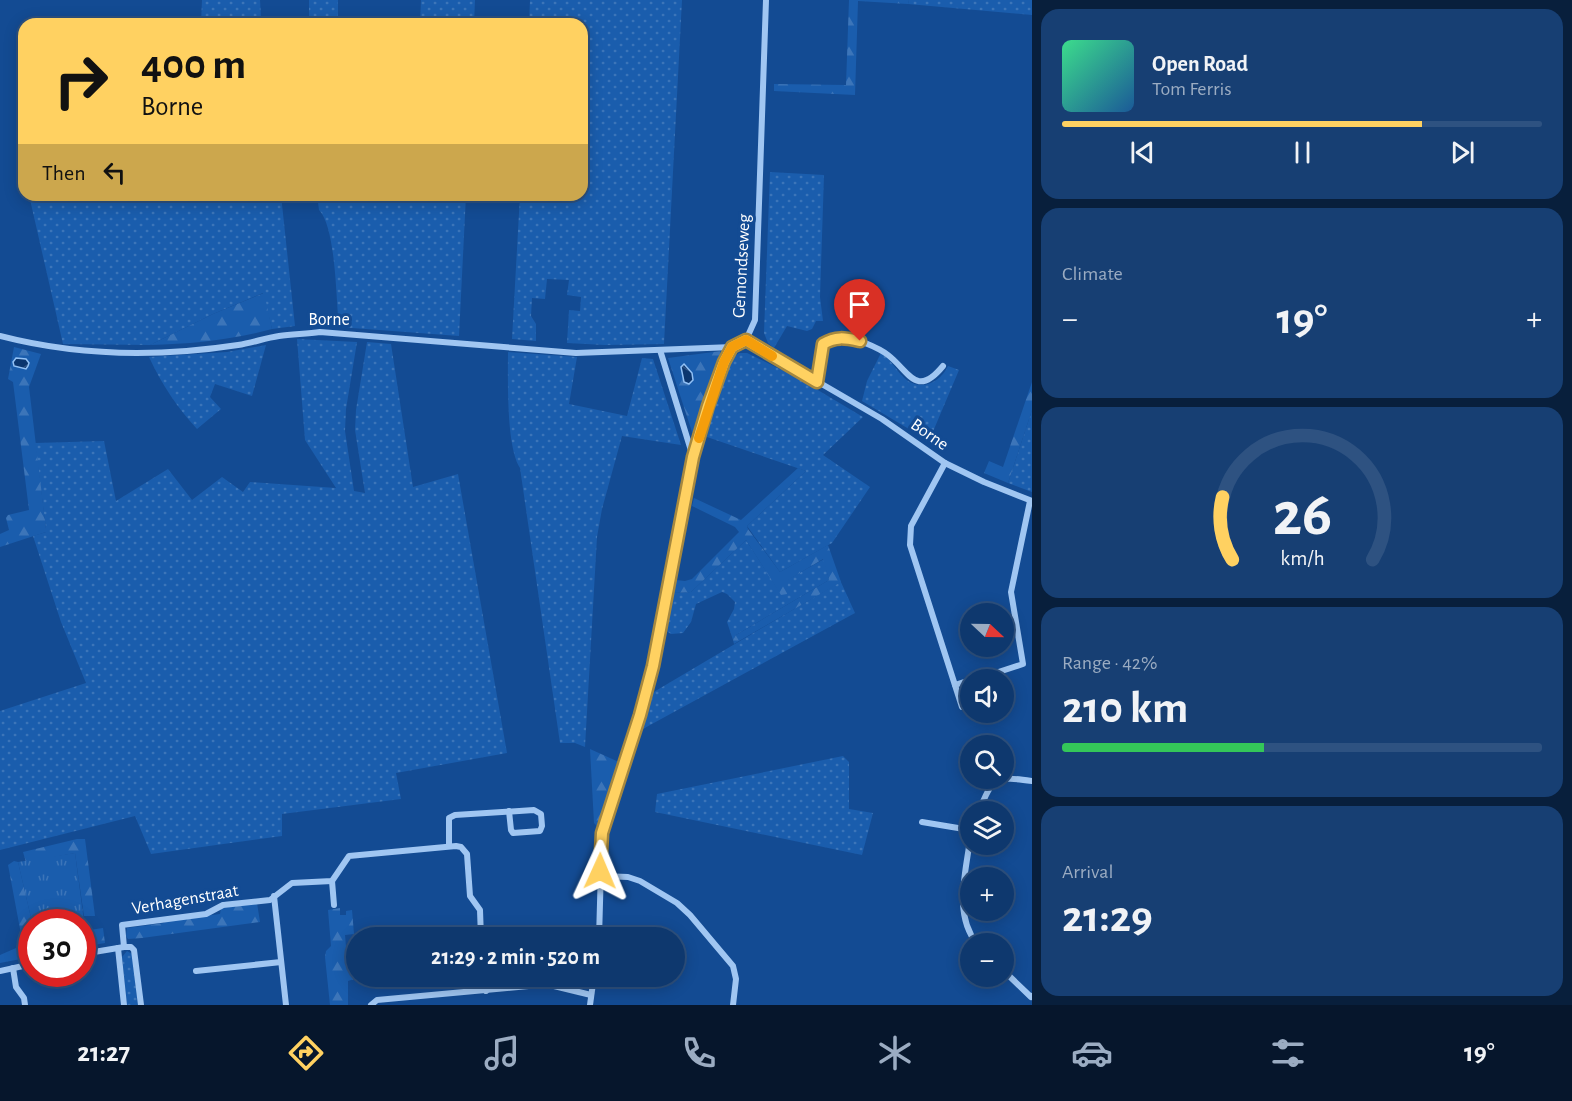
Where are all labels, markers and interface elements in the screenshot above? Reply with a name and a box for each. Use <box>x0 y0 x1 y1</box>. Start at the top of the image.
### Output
icon: right <box>42 42 120 120</box>
text: 400 m <box>141 44 246 86</box>
text: Open Road <box>1152 53 1248 75</box>
text: Tom Ferris <box>1152 79 1232 99</box>
text: Borne <box>141 93 203 120</box>
icon: previous <box>1126 136 1159 169</box>
icon: pause <box>1286 136 1319 169</box>
icon: next <box>1446 136 1479 169</box>
icon: left <box>98 156 131 189</box>
text: Then <box>42 162 86 184</box>
street label: Gemondseweg <box>730 213 754 319</box>
text: Climate <box>1062 264 1123 284</box>
pin <box>834 279 885 341</box>
icon: arrive <box>843 288 876 321</box>
text: 19° <box>1276 297 1328 342</box>
text: − <box>1062 303 1078 336</box>
text: + <box>1526 303 1542 336</box>
street label: Borne <box>308 311 350 329</box>
street label: Borne <box>907 416 952 454</box>
text: 26 <box>1272 484 1332 546</box>
text: km/h <box>1280 548 1324 569</box>
north arrow <box>960 603 1014 657</box>
map controls <box>960 603 1014 987</box>
text: Range · 42% <box>1062 653 1157 673</box>
button: sound <box>960 669 1014 723</box>
text: 210 km <box>1062 686 1188 731</box>
button: search <box>960 735 1014 789</box>
button: layers <box>960 801 1014 855</box>
position arrow <box>568 839 632 903</box>
text: Arrival <box>1062 862 1113 882</box>
button: + <box>960 867 1014 921</box>
street label: Verhagenstraat <box>130 882 240 918</box>
text: 21:29 <box>1062 895 1153 940</box>
speed limit sign: 30 <box>18 909 96 987</box>
button: − <box>960 933 1014 987</box>
text: 21:29 · 2 min · 520 m <box>431 946 600 968</box>
icon: directions <box>285 1032 327 1074</box>
icon: music <box>481 1032 523 1074</box>
icon: phone <box>678 1032 720 1074</box>
icon: climate <box>874 1032 916 1074</box>
icon: car <box>1071 1032 1113 1074</box>
icon: filters <box>1267 1032 1309 1074</box>
text: 21:27 <box>77 1039 130 1066</box>
text: 19° <box>1464 1039 1495 1066</box>

